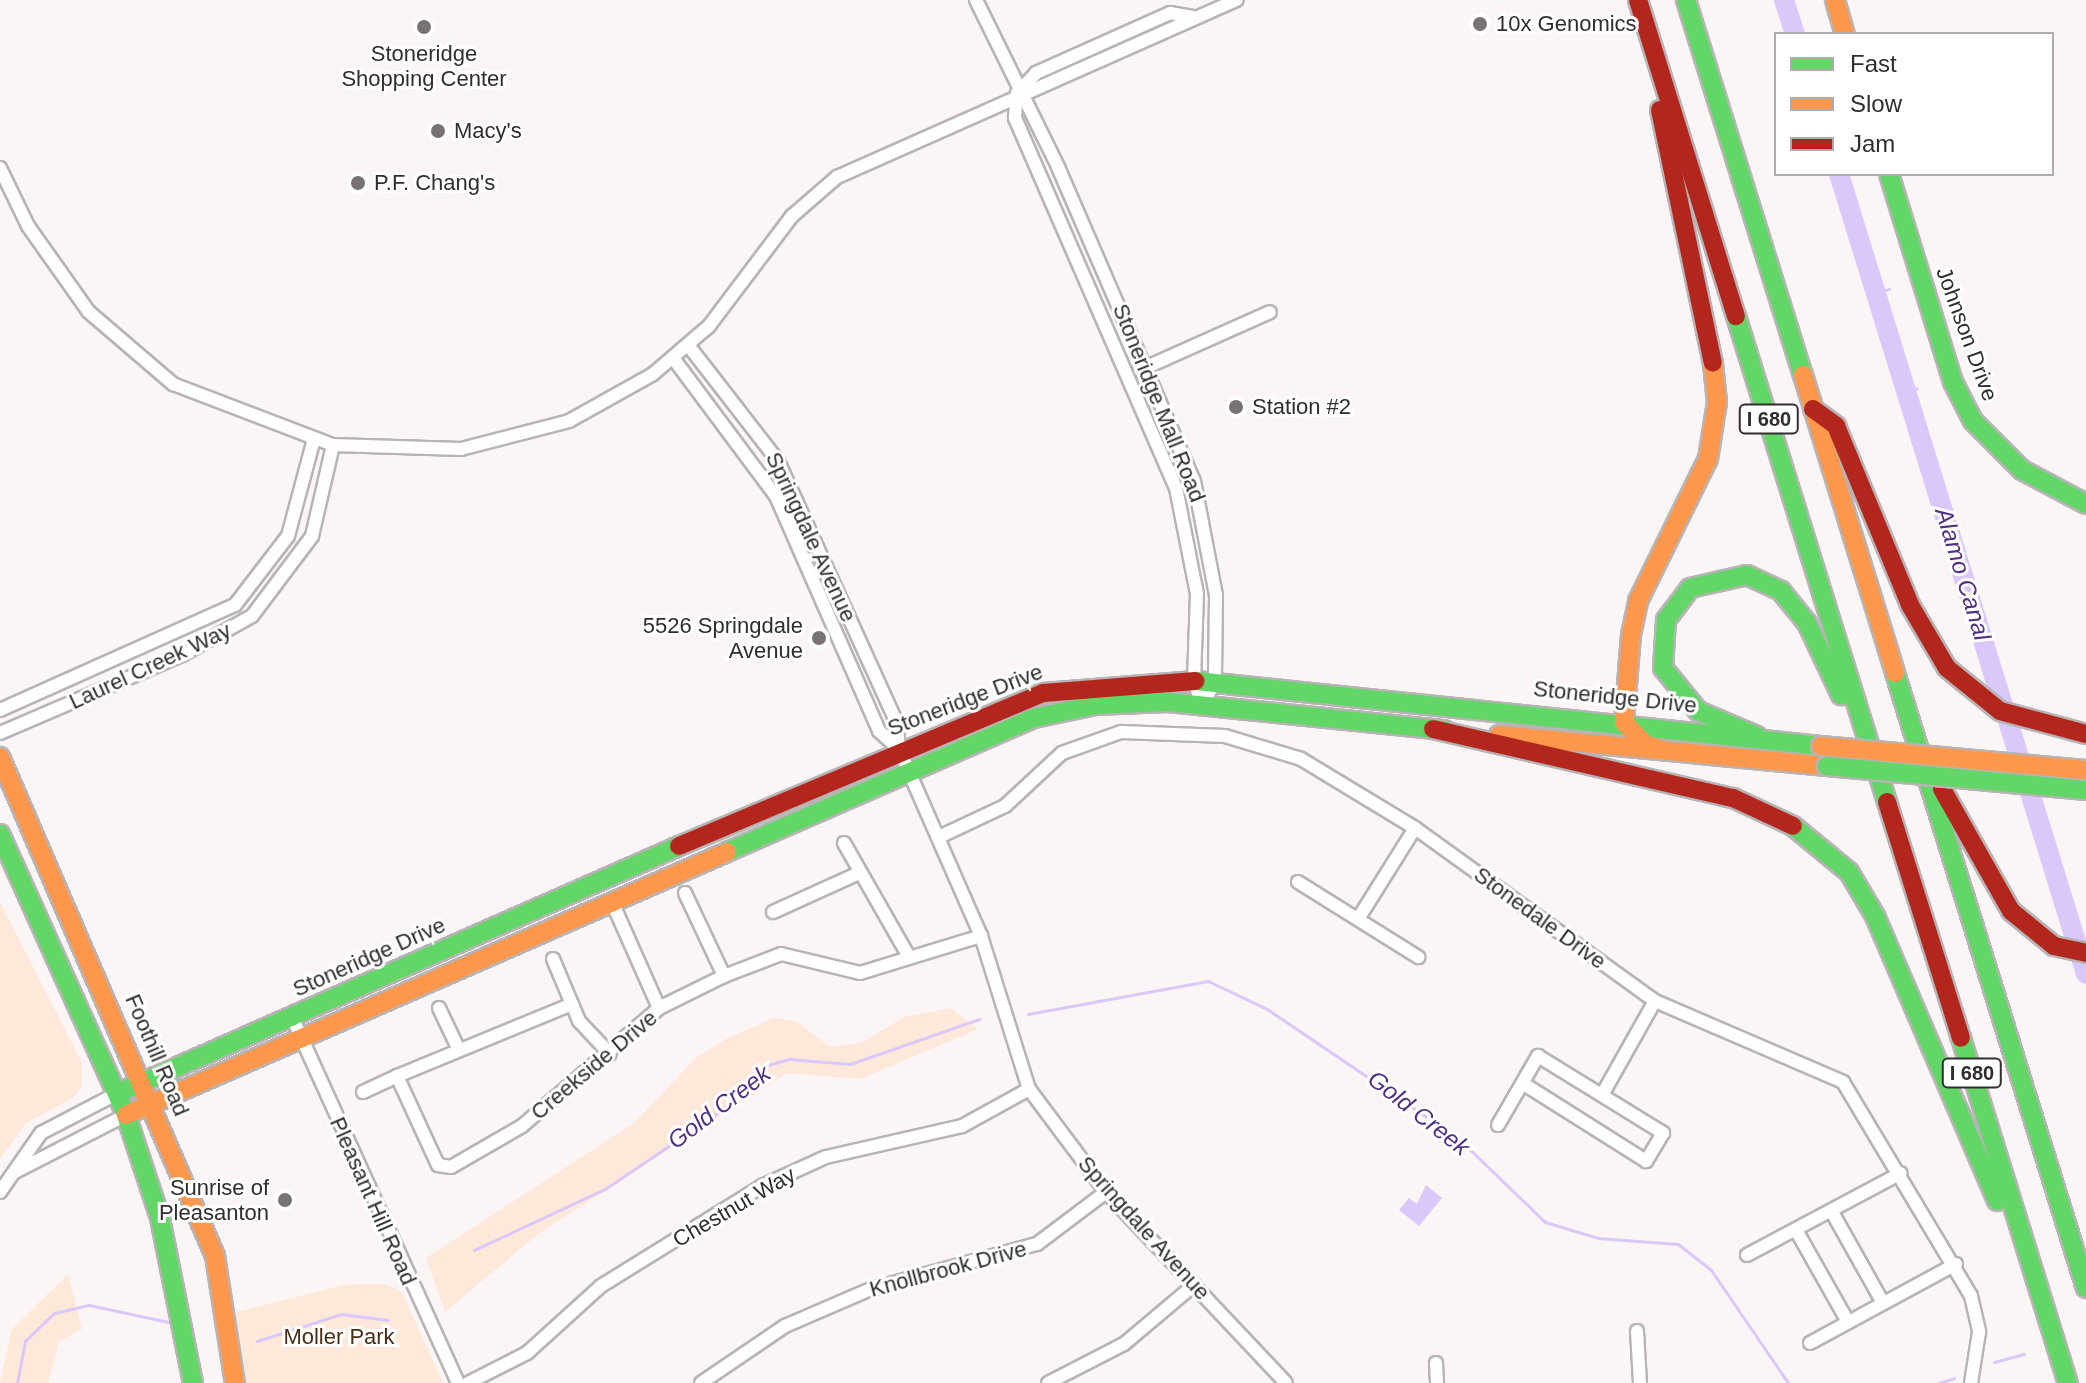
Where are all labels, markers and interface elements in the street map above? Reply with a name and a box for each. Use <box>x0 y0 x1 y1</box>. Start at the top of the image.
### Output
place label: 10x Genomics <box>1496 11 1637 37</box>
marker: 10x Genomics <box>1471 15 1489 33</box>
marker: Stoneridge Shopping Center <box>415 18 433 36</box>
legend <box>1774 32 2054 176</box>
place label: Stoneridge Shopping Center <box>341 40 507 92</box>
text: Fast <box>1850 50 1897 77</box>
text: Slow <box>1850 90 1902 117</box>
place label: Macy's <box>454 118 522 144</box>
marker: Macy's <box>429 122 447 140</box>
text: Jam <box>1850 130 1895 157</box>
place label: P.F. Chang's <box>374 170 495 196</box>
marker: P.F. Chang's <box>349 174 367 192</box>
street label: Johnson Drive <box>1931 263 2003 405</box>
street label: Stoneridge Mall Road <box>1107 300 1211 506</box>
place label: Station #2 <box>1252 394 1351 420</box>
marker: Station #2 <box>1227 398 1245 416</box>
road number: I 680 <box>1737 403 1801 435</box>
street label: Springdale Avenue <box>760 447 862 627</box>
water label: Alamo Canal <box>1929 504 1997 644</box>
place label: 5526 Springdale Avenue <box>643 612 803 664</box>
street label: Laurel Creek Way <box>65 617 235 715</box>
marker: 5526 Springdale Avenue <box>810 629 828 647</box>
street label: Stoneridge Drive <box>884 658 1046 742</box>
street label: Stoneridge Drive <box>1532 675 1698 719</box>
street label: Stonedale Drive <box>1469 861 1611 975</box>
street label: Stoneridge Drive <box>289 912 449 1002</box>
street label: Foothill Road <box>120 990 194 1120</box>
street label: Creekside Drive <box>526 1005 662 1125</box>
road number: I 680 <box>1940 1057 2004 1089</box>
water label: Gold Creek <box>662 1059 776 1155</box>
water label: Gold Creek <box>1362 1064 1476 1162</box>
street label: Pleasant Hill Road <box>324 1113 422 1289</box>
street label: Springdale Avenue <box>1072 1150 1216 1306</box>
street label: Chestnut Way <box>668 1161 800 1253</box>
place label: Sunrise of Pleasanton <box>159 1174 269 1226</box>
marker: Sunrise of Pleasanton <box>276 1191 294 1209</box>
street label: Knollbrook Drive <box>867 1235 1029 1303</box>
park label: Moller Park <box>283 1324 395 1350</box>

